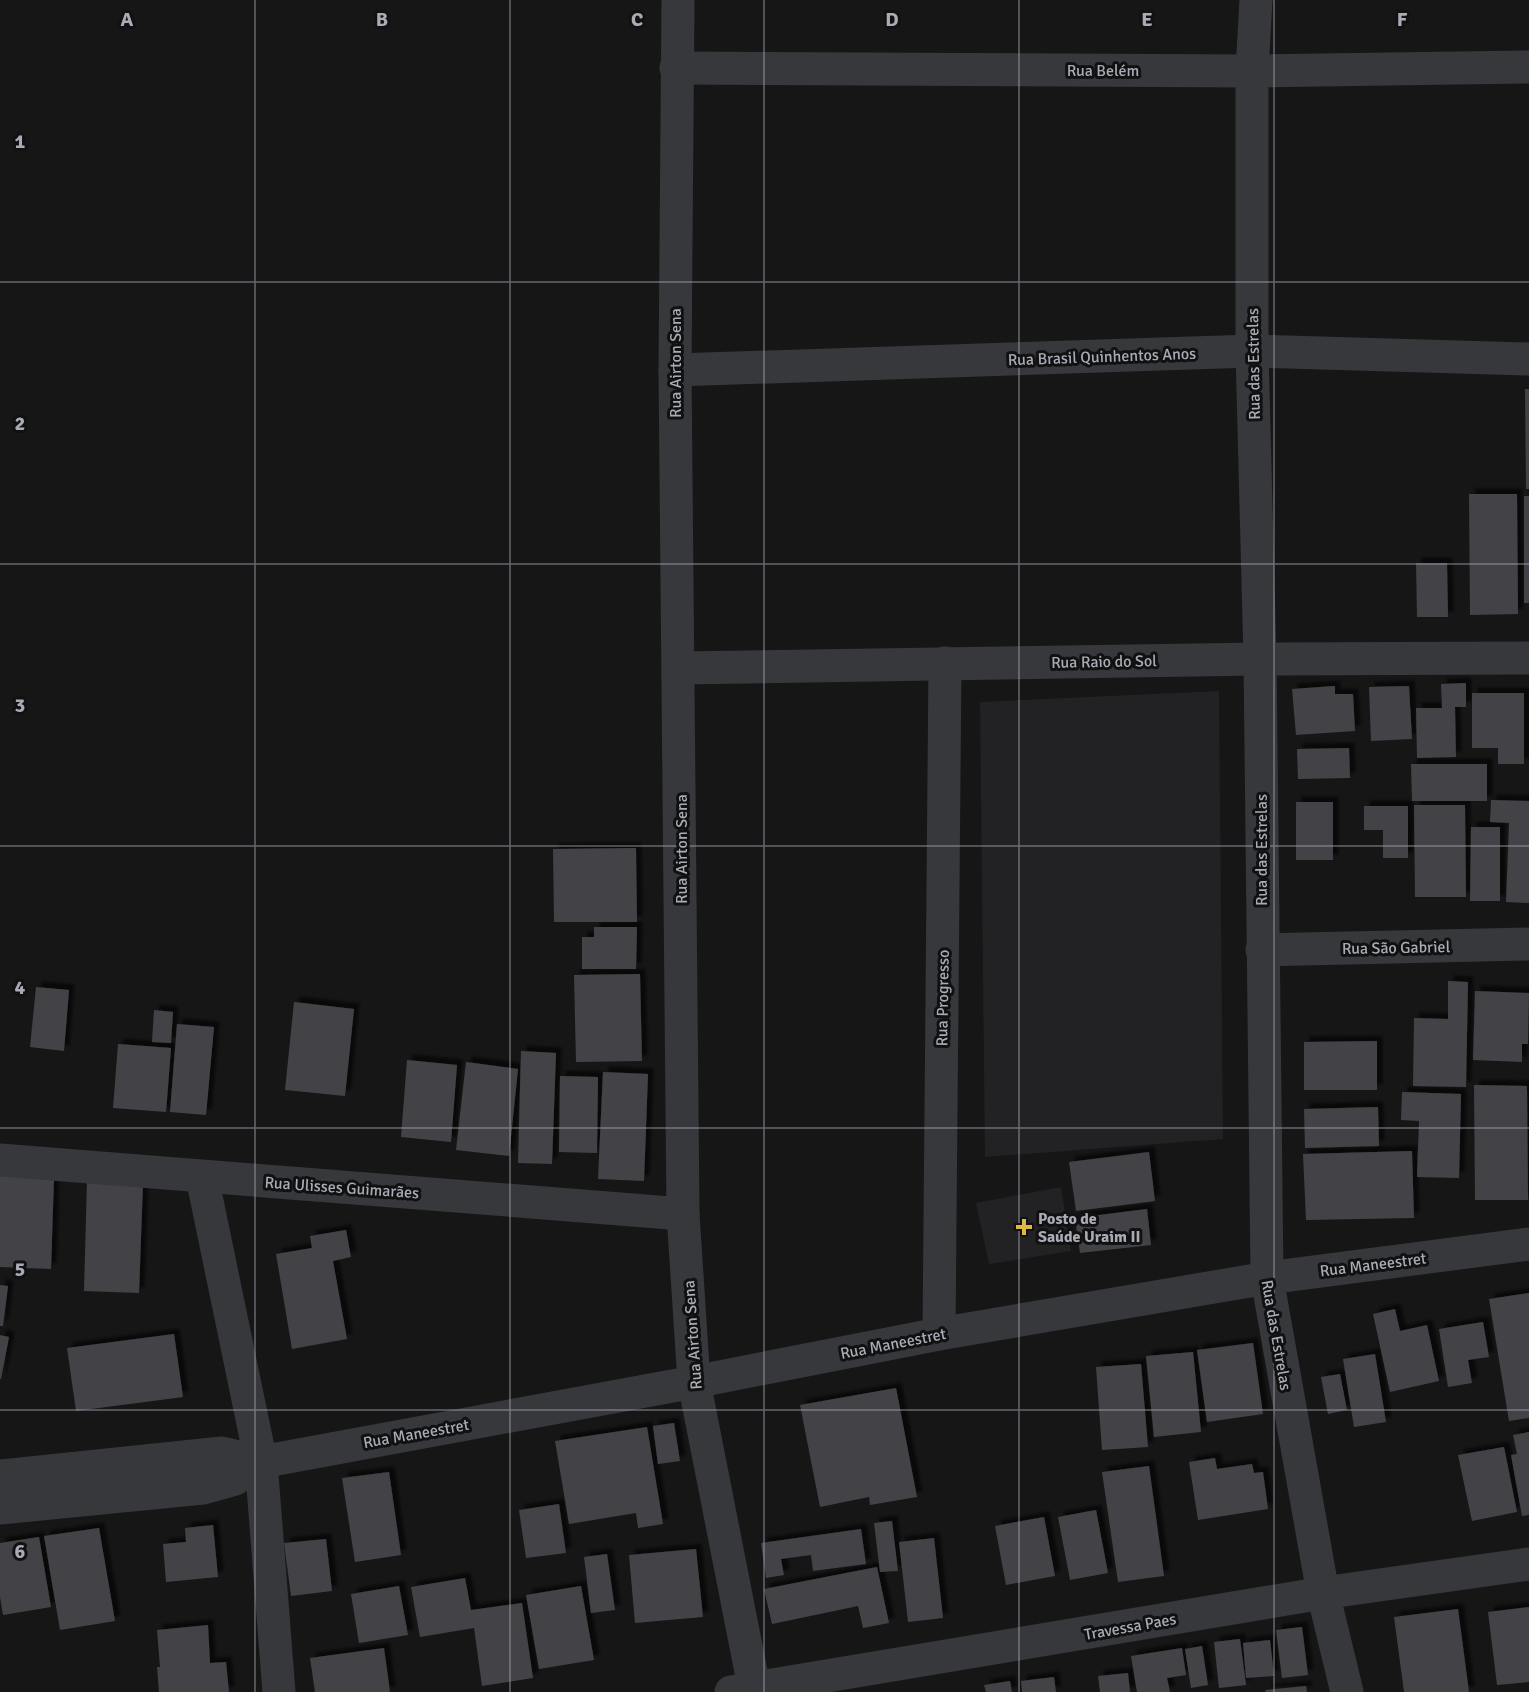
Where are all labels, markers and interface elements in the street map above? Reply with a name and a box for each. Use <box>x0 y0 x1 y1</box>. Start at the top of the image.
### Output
text: A <box>121 7 134 32</box>
text: B <box>376 7 388 32</box>
text: C <box>631 7 643 32</box>
text: D <box>885 7 899 32</box>
text: E <box>1141 7 1153 32</box>
text: F <box>1397 7 1408 32</box>
street label: Rua Belém <box>1067 61 1139 81</box>
text: 1 <box>15 129 26 154</box>
street label: Rua Airton Sena <box>666 308 686 418</box>
street label: Rua das Estrelas <box>1243 308 1265 420</box>
street label: Rua Brasil Quinhentos Anos <box>1008 344 1196 370</box>
text: 2 <box>15 411 25 436</box>
street label: Rua Raio do Sol <box>1051 651 1157 673</box>
text: 3 <box>15 693 25 718</box>
street label: Rua Airton Sena <box>672 794 692 904</box>
street label: Rua das Estrelas <box>1252 794 1272 906</box>
street label: Rua São Gabriel <box>1342 937 1451 959</box>
street label: Rua Progresso <box>932 949 954 1047</box>
text: 4 <box>15 975 26 1000</box>
street label: Rua Ulisses Guimarães <box>264 1173 420 1203</box>
place label: Posto de Saúde Uraim II <box>1038 1209 1141 1247</box>
marker: Posto de Saúde Uraim II <box>1015 1218 1033 1236</box>
street label: Rua Maneestret <box>1319 1248 1428 1281</box>
text: 5 <box>15 1257 25 1282</box>
street label: Rua das Estrelas <box>1256 1278 1296 1392</box>
street label: Rua Airton Sena <box>679 1279 707 1390</box>
street label: Rua Maneestret <box>839 1324 948 1364</box>
street label: Rua Maneestret <box>362 1415 471 1453</box>
text: 6 <box>15 1539 26 1564</box>
street label: Travessa Paes <box>1083 1609 1178 1645</box>

